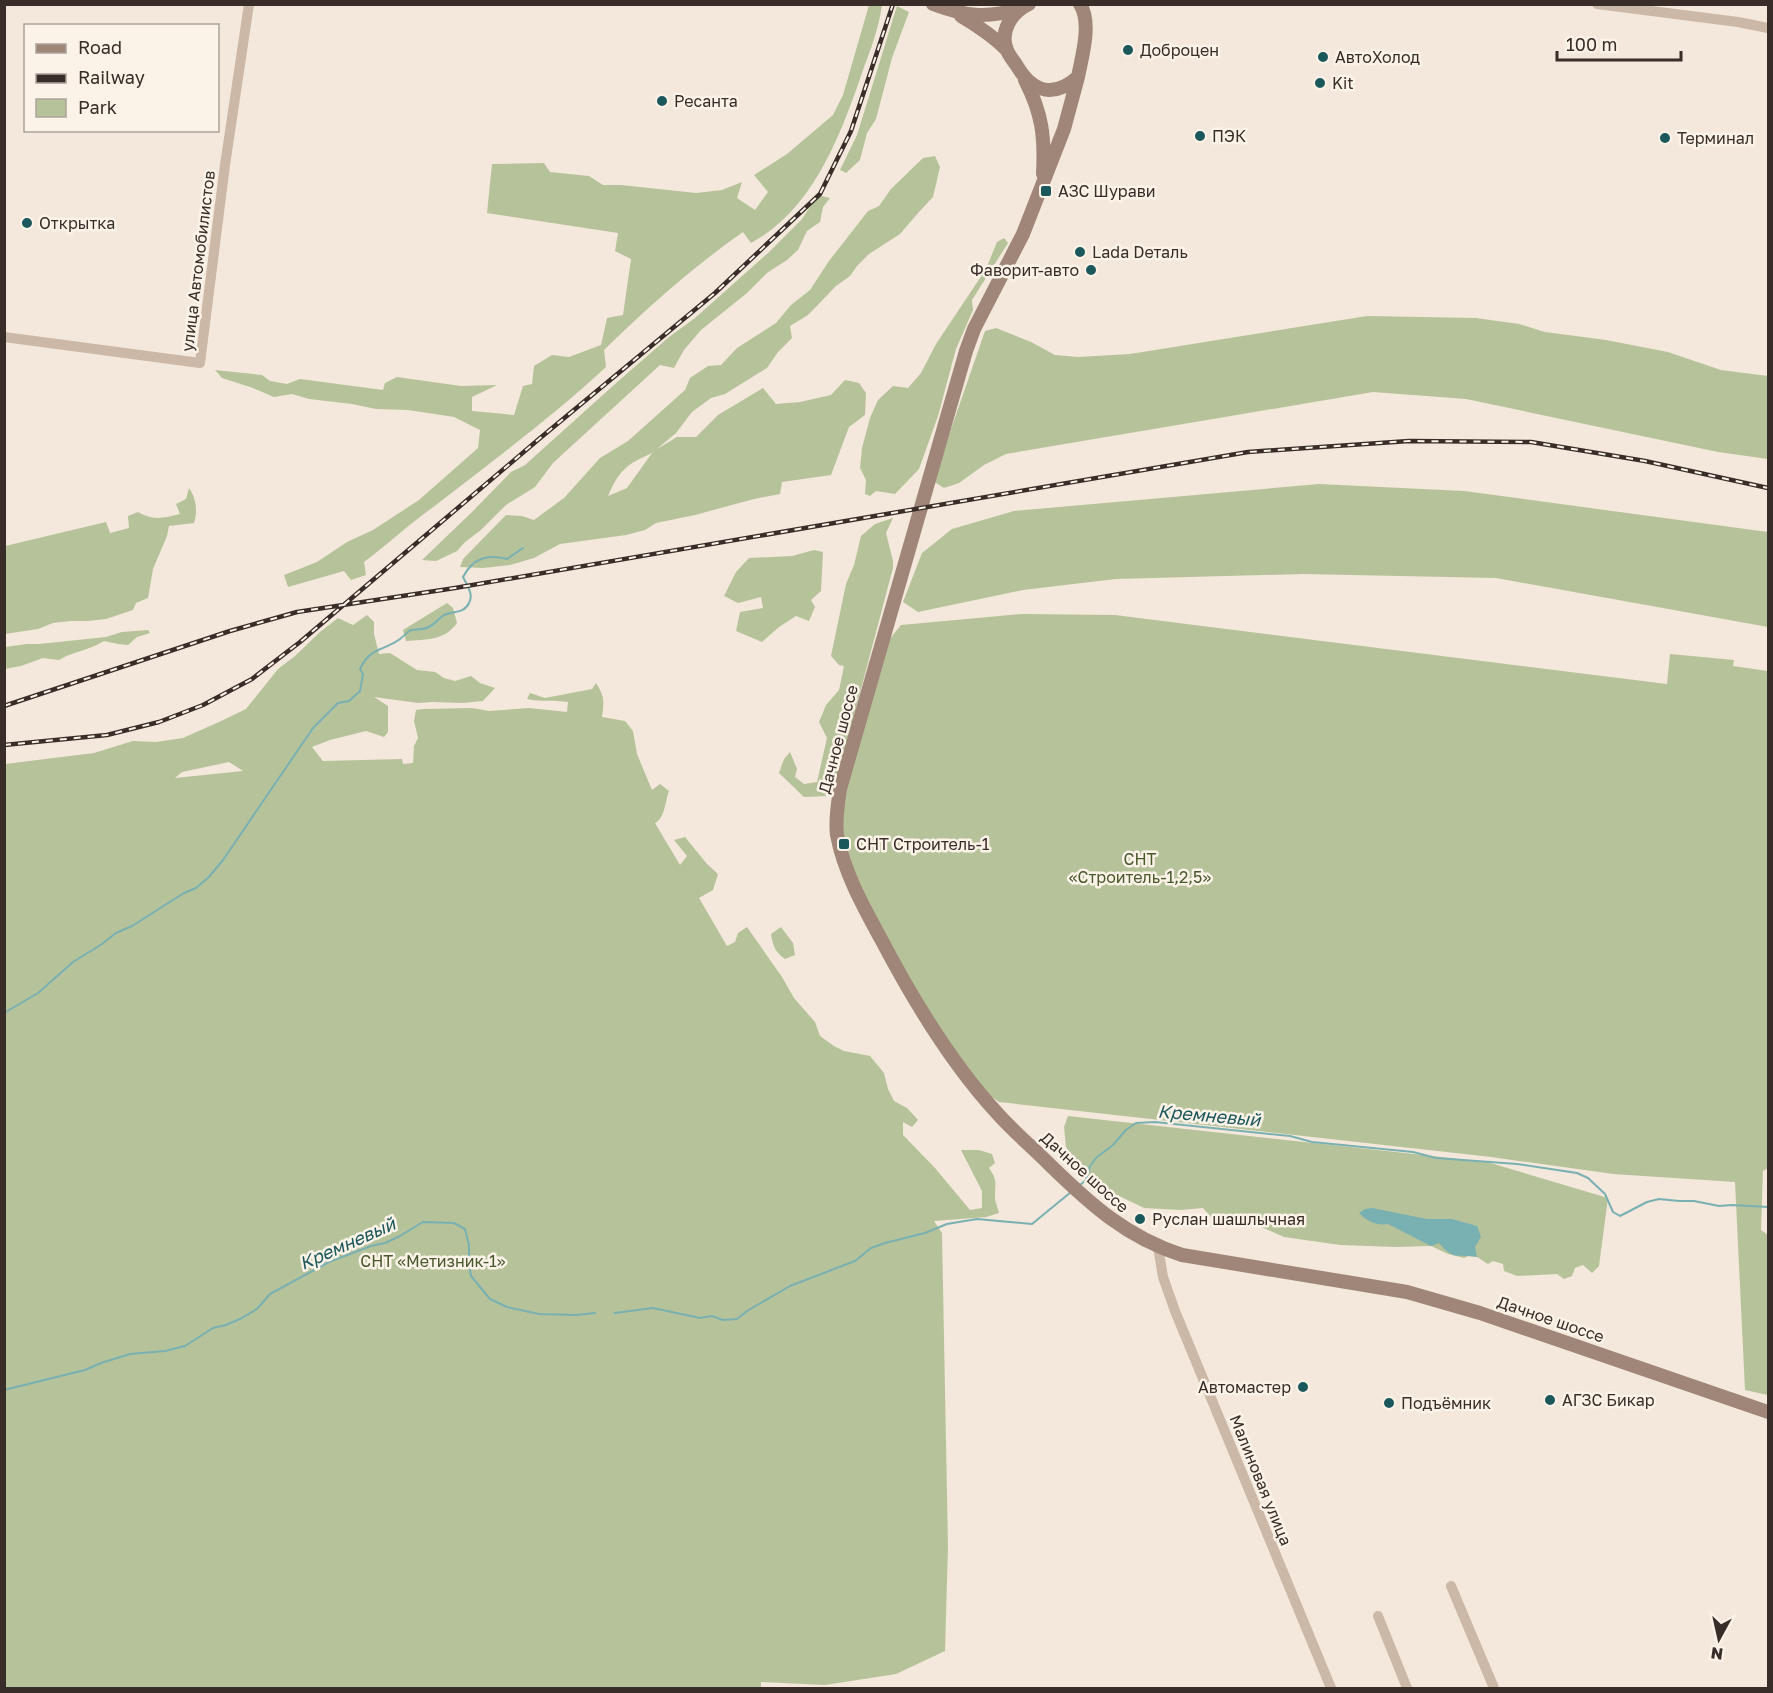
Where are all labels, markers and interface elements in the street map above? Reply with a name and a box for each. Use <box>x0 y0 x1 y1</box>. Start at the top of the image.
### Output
legend <box>24 24 219 132</box>
scale bar <box>1557 24 1682 62</box>
text: 100 m <box>1566 33 1617 55</box>
text: Road <box>78 36 122 58</box>
place label: Доброцен <box>1140 40 1219 60</box>
marker: Доброцен <box>1121 43 1135 57</box>
place label: АвтоХолод <box>1335 47 1420 67</box>
marker: АвтоХолод <box>1316 50 1330 64</box>
text: Railway <box>78 66 145 88</box>
place label: Kit <box>1332 73 1354 93</box>
marker: Kit <box>1313 76 1327 90</box>
place label: Ресанта <box>674 91 738 111</box>
marker: Ресанта <box>655 94 669 108</box>
text: Park <box>78 96 117 118</box>
place label: ПЭК <box>1212 126 1246 146</box>
place label: Терминал <box>1677 128 1754 148</box>
marker: ПЭК <box>1193 129 1207 143</box>
marker: Терминал <box>1658 131 1672 145</box>
street label: улица Автомобилистов <box>177 169 219 353</box>
place label: АЗС Шурави <box>1058 181 1156 201</box>
marker: АЗС Шурави <box>1039 184 1053 198</box>
place label: Открытка <box>39 213 115 233</box>
marker: Открытка <box>20 216 34 230</box>
place label: Lada Dеталь <box>1092 242 1188 262</box>
marker: Lada Dеталь <box>1073 245 1087 259</box>
place label: Фаворит-авто <box>970 260 1079 280</box>
marker: Фаворит-авто <box>1084 263 1098 277</box>
street label: Дачное шоссе <box>814 683 862 795</box>
place label: СНТ Строитель-1 <box>856 834 990 854</box>
marker: СНТ Строитель-1 <box>837 837 851 851</box>
park label: СНТ «Строитель-1,2,5» <box>1069 849 1211 887</box>
water label: Кремневый <box>1157 1100 1262 1131</box>
street label: Дачное шоссе <box>1037 1127 1133 1217</box>
place label: Руслан шашлычная <box>1152 1209 1305 1229</box>
water label: Кремневый <box>296 1212 399 1274</box>
marker: Руслан шашлычная <box>1133 1212 1147 1226</box>
park label: СНТ «Метизник-1» <box>360 1251 506 1271</box>
street label: Дачное шоссе <box>1495 1291 1607 1347</box>
place label: Автомастер <box>1198 1377 1291 1397</box>
marker: Автомастер <box>1296 1380 1310 1394</box>
place label: АГЗС Бикар <box>1562 1390 1655 1410</box>
place label: Подъёмник <box>1401 1393 1491 1413</box>
marker: АГЗС Бикар <box>1543 1393 1557 1407</box>
marker: Подъёмник <box>1382 1396 1396 1410</box>
street label: Малиновая улица <box>1226 1412 1296 1548</box>
north arrow <box>1689 1609 1749 1669</box>
text: N <box>1709 1643 1724 1665</box>

